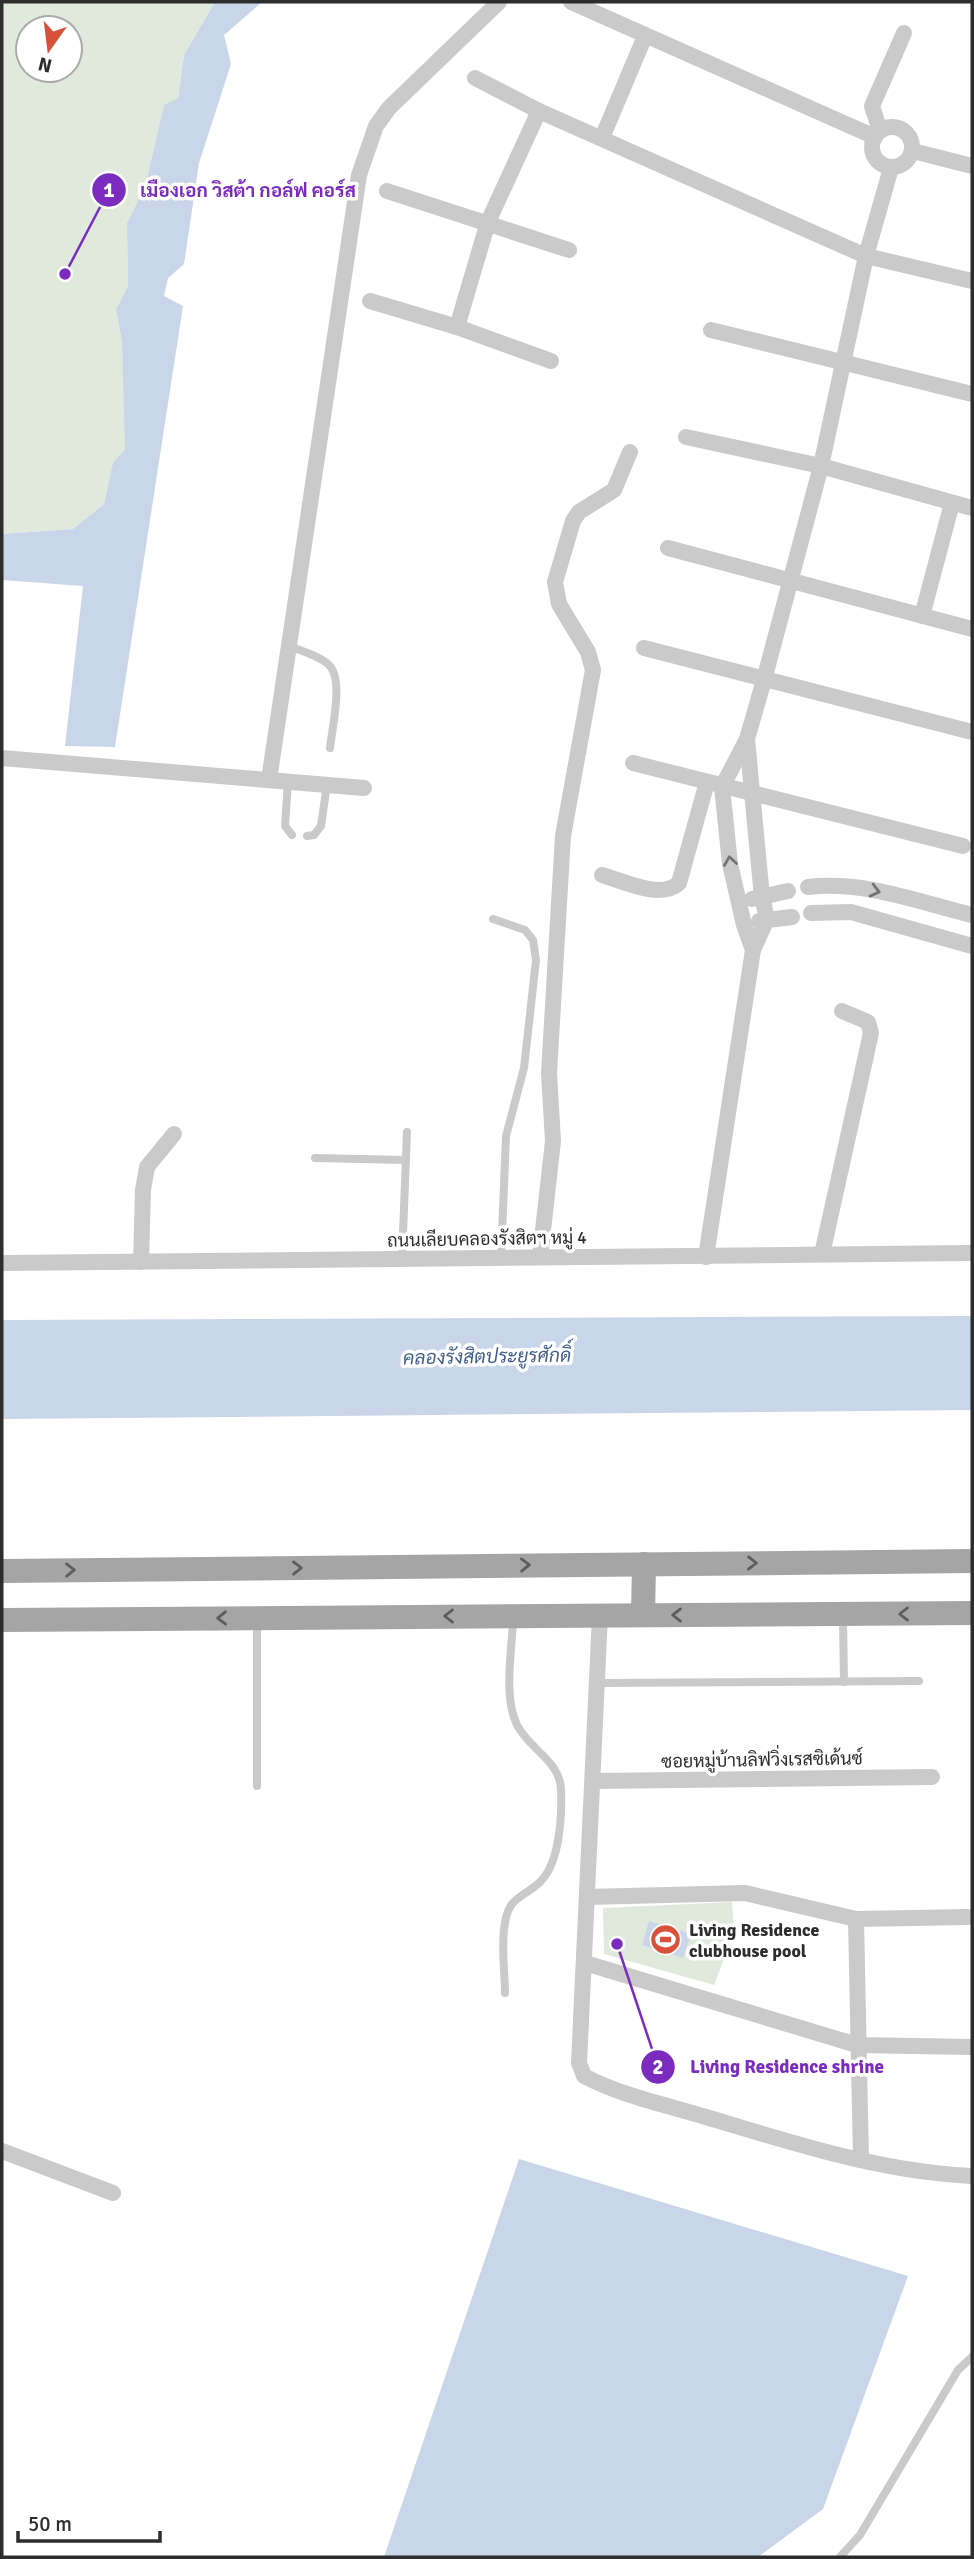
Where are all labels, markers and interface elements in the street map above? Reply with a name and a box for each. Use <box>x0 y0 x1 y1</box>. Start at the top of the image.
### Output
north arrow <box>14 14 84 84</box>
text: N <box>36 51 54 78</box>
callout: เมืองเอก วิสต้า กอล์ฟ คอร์ส <box>91 170 370 210</box>
text: 1 <box>103 177 115 203</box>
text: เมืองเอก วิสต้า กอล์ฟ คอร์ส <box>140 178 356 203</box>
one-way arrow <box>723 855 738 867</box>
one-way arrow <box>869 883 881 897</box>
street label: ถนนเลียบคลองรังสิตฯ หมู่ 4 <box>387 1224 587 1254</box>
water label: คลองรังสิตประยูรศักดิ์ <box>403 1336 575 1371</box>
one-way arrow <box>748 1555 758 1571</box>
one-way arrow <box>520 1558 531 1573</box>
one-way arrow <box>293 1560 303 1576</box>
one-way arrow <box>65 1562 76 1578</box>
one-way arrow <box>898 1606 909 1622</box>
one-way arrow <box>671 1607 681 1623</box>
one-way arrow <box>443 1608 454 1624</box>
one-way arrow <box>216 1610 227 1625</box>
street label: ซอยหมู่บ้านลิฟวิ่งเรสซิเด้นซ์ <box>661 1743 863 1775</box>
place label: Living Residence clubhouse pool <box>689 1919 819 1962</box>
sports icon: Living Residence clubhouse pool <box>649 1923 683 1957</box>
callout: Living Residence shrine <box>641 2047 898 2087</box>
text: 2 <box>652 2054 664 2080</box>
text: Living Residence shrine <box>690 2055 884 2079</box>
scale bar <box>18 2500 159 2544</box>
text: 50 m <box>28 2511 72 2537</box>

